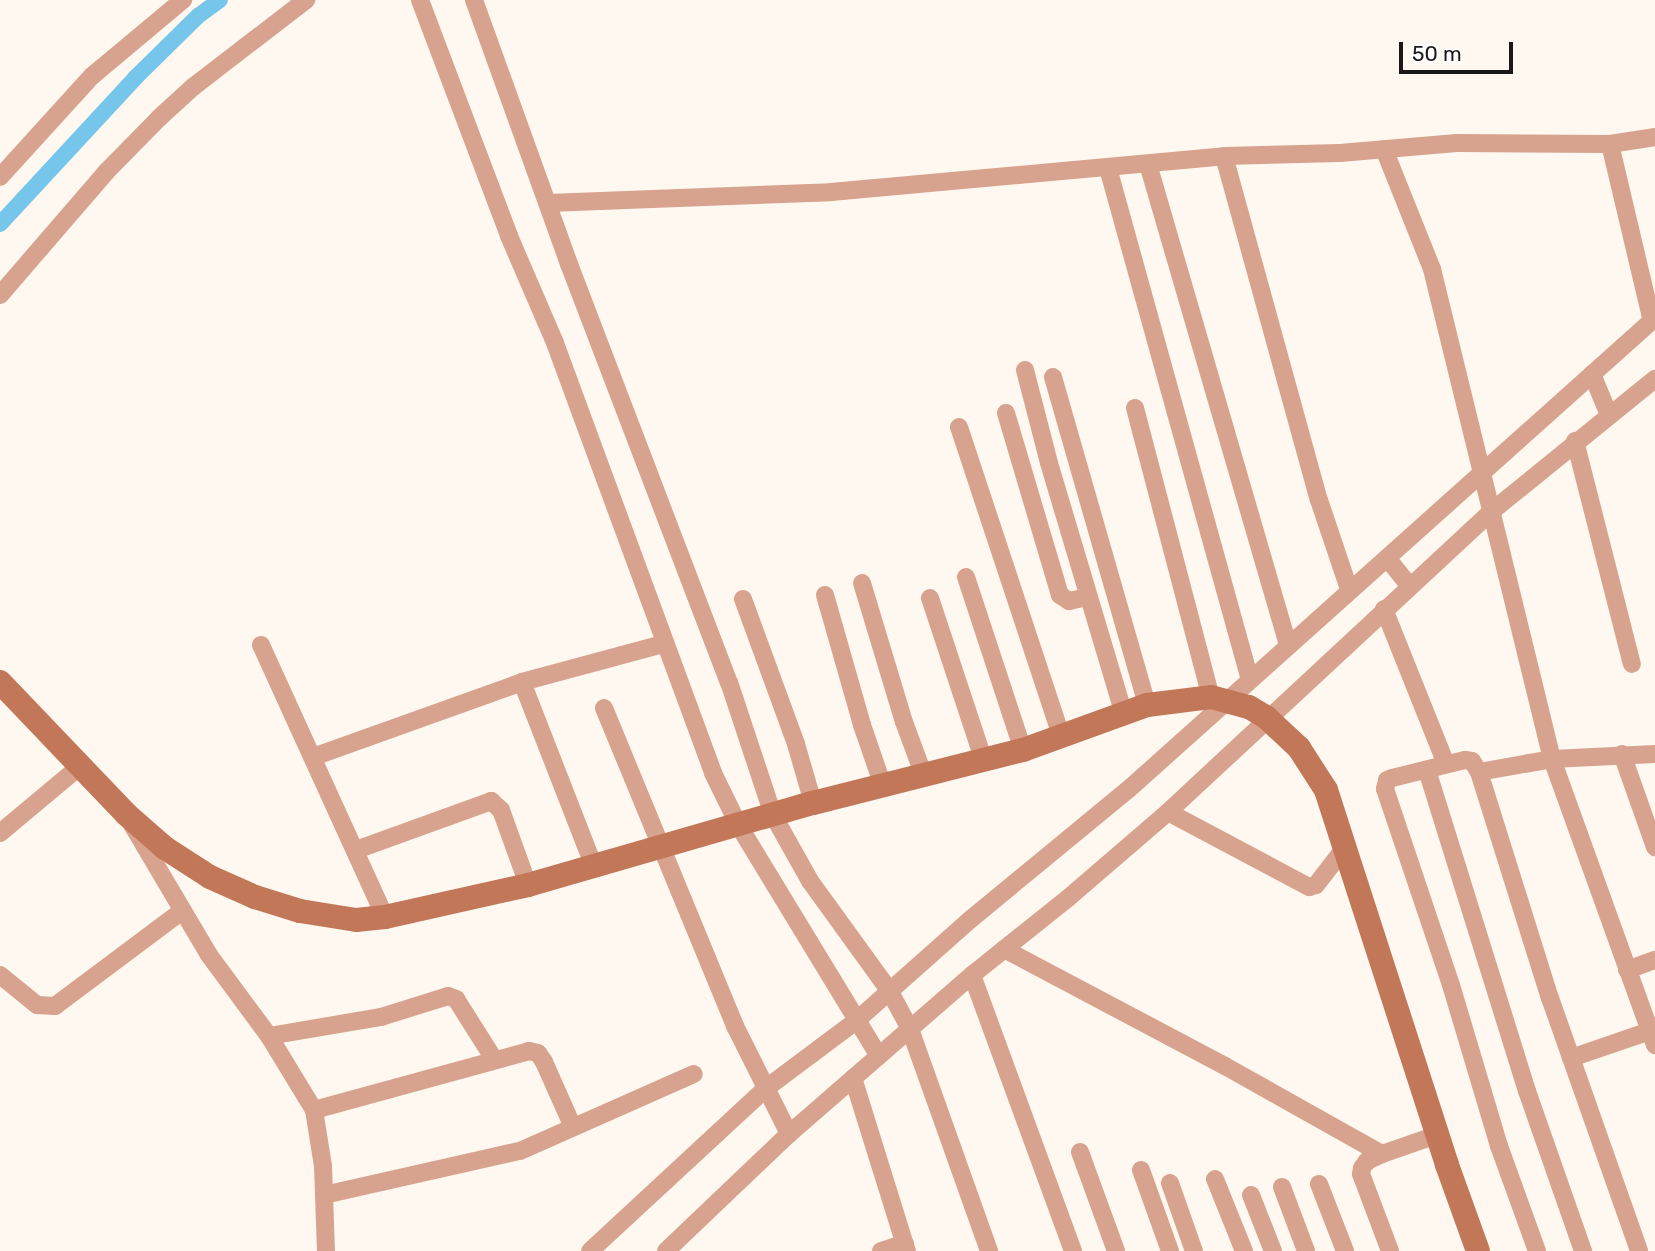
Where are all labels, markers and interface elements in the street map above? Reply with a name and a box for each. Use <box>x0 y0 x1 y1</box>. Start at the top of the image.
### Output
scale bar <box>1403 28 1517 72</box>
text: 50 m <box>1412 41 1462 66</box>

